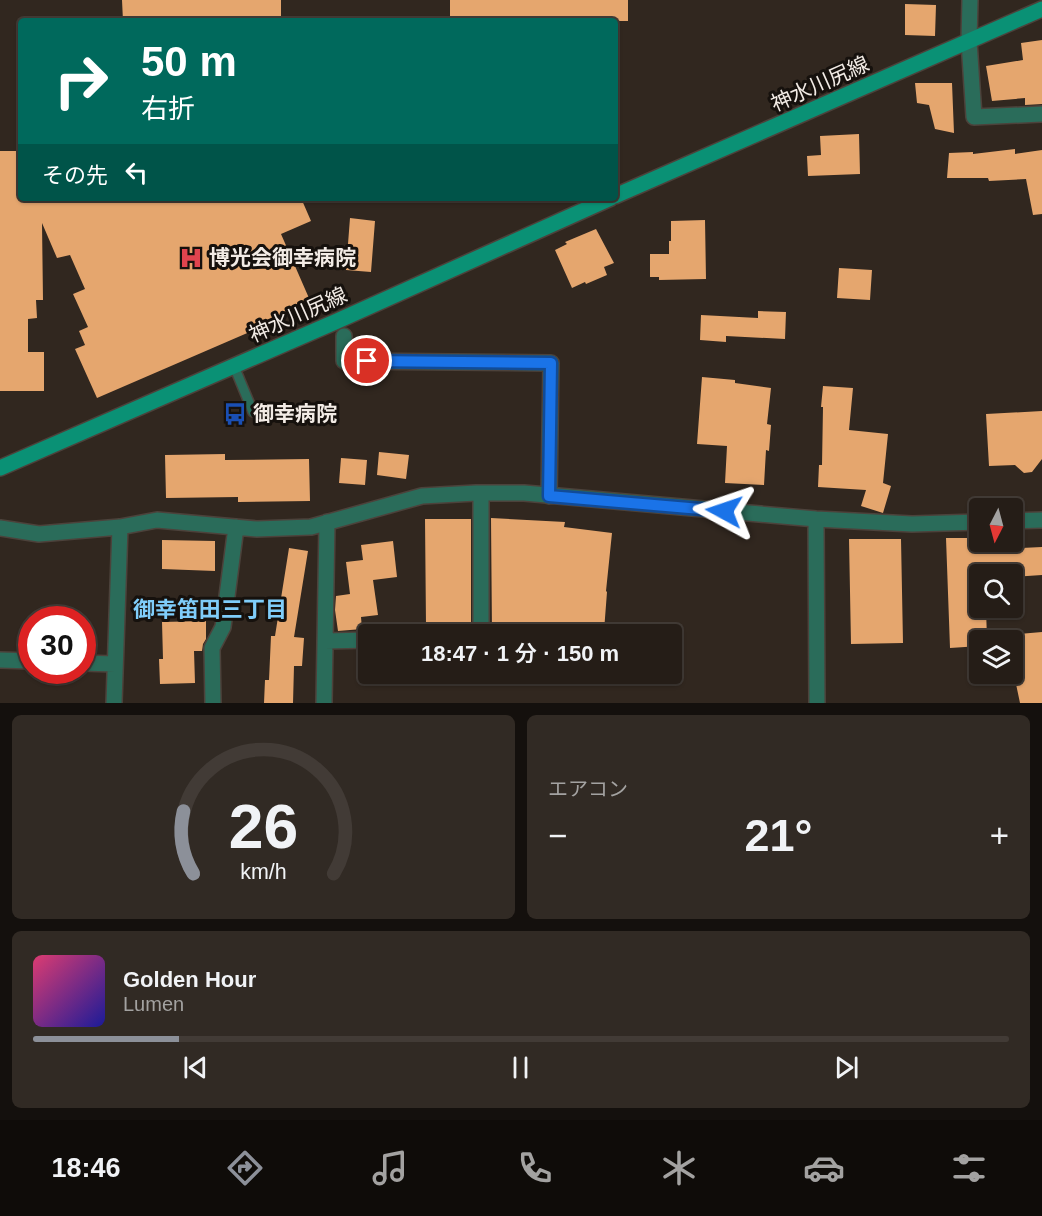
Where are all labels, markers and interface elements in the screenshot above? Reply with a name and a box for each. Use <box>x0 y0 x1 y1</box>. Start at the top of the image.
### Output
text: 50 m <box>141 38 237 85</box>
icon: right <box>42 42 120 120</box>
street label: 神水川尻線 <box>767 52 872 115</box>
text: 右折 <box>141 94 195 124</box>
icon: left <box>120 156 153 189</box>
text: その先 <box>42 163 108 188</box>
hospital icon: 博光会御幸病院 <box>178 245 204 271</box>
place label: 博光会御幸病院 <box>209 246 356 269</box>
street label: 神水川尻線 <box>245 283 350 346</box>
pin <box>341 335 392 386</box>
icon: arrive <box>350 344 383 377</box>
bus stop icon: 御幸病院 <box>222 401 248 427</box>
place label: 御幸病院 <box>253 402 337 425</box>
position arrow <box>692 479 756 543</box>
north arrow <box>969 498 1023 552</box>
map controls <box>969 498 1023 684</box>
button: search <box>969 564 1023 618</box>
district label: 御幸笛田三丁目 <box>133 597 287 622</box>
speed limit sign: 30 <box>18 606 96 684</box>
button: layers <box>969 630 1023 684</box>
text: 18:47 · 1 分 · 150 m <box>421 641 619 666</box>
text: エアコン <box>548 778 628 800</box>
text: 26 <box>229 792 298 861</box>
text: 21° <box>744 810 813 861</box>
text: − <box>548 817 567 854</box>
text: + <box>990 817 1009 854</box>
text: km/h <box>240 860 287 884</box>
text: Golden Hour <box>123 967 256 992</box>
text: Lumen <box>123 993 184 1015</box>
icon: previous <box>179 1051 212 1084</box>
icon: pause <box>504 1051 537 1084</box>
icon: next <box>830 1051 863 1084</box>
icon: directions <box>224 1147 266 1189</box>
icon: music <box>369 1147 411 1189</box>
icon: phone <box>514 1147 556 1189</box>
icon: climate <box>658 1147 700 1189</box>
icon: car <box>803 1147 845 1189</box>
icon: filters <box>948 1147 990 1189</box>
text: 18:46 <box>51 1153 121 1183</box>

